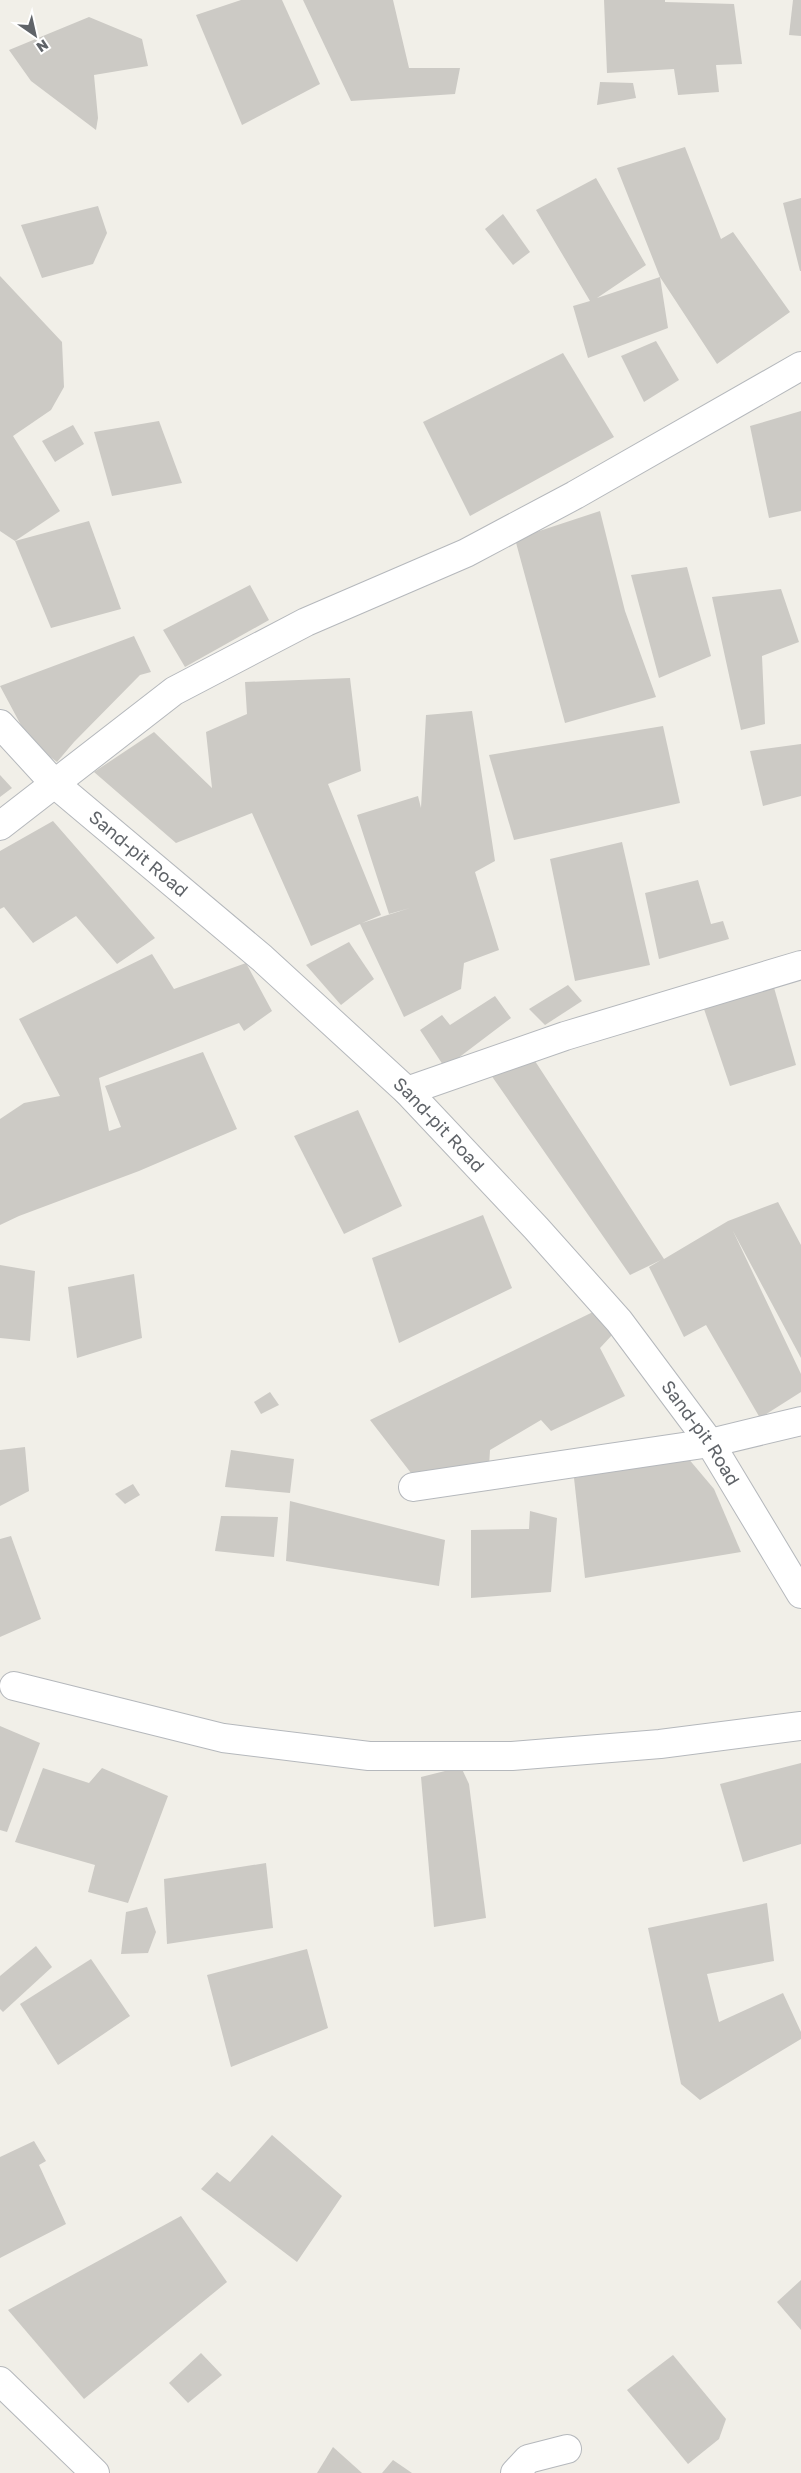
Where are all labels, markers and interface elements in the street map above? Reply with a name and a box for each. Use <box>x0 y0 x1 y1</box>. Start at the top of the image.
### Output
north arrow <box>10 10 60 60</box>
text: N <box>33 36 52 56</box>
street label: Sand-pit Road <box>85 805 193 901</box>
street label: Sand-pit Road <box>389 1072 490 1176</box>
street label: Sand-pit Road <box>657 1376 745 1489</box>

